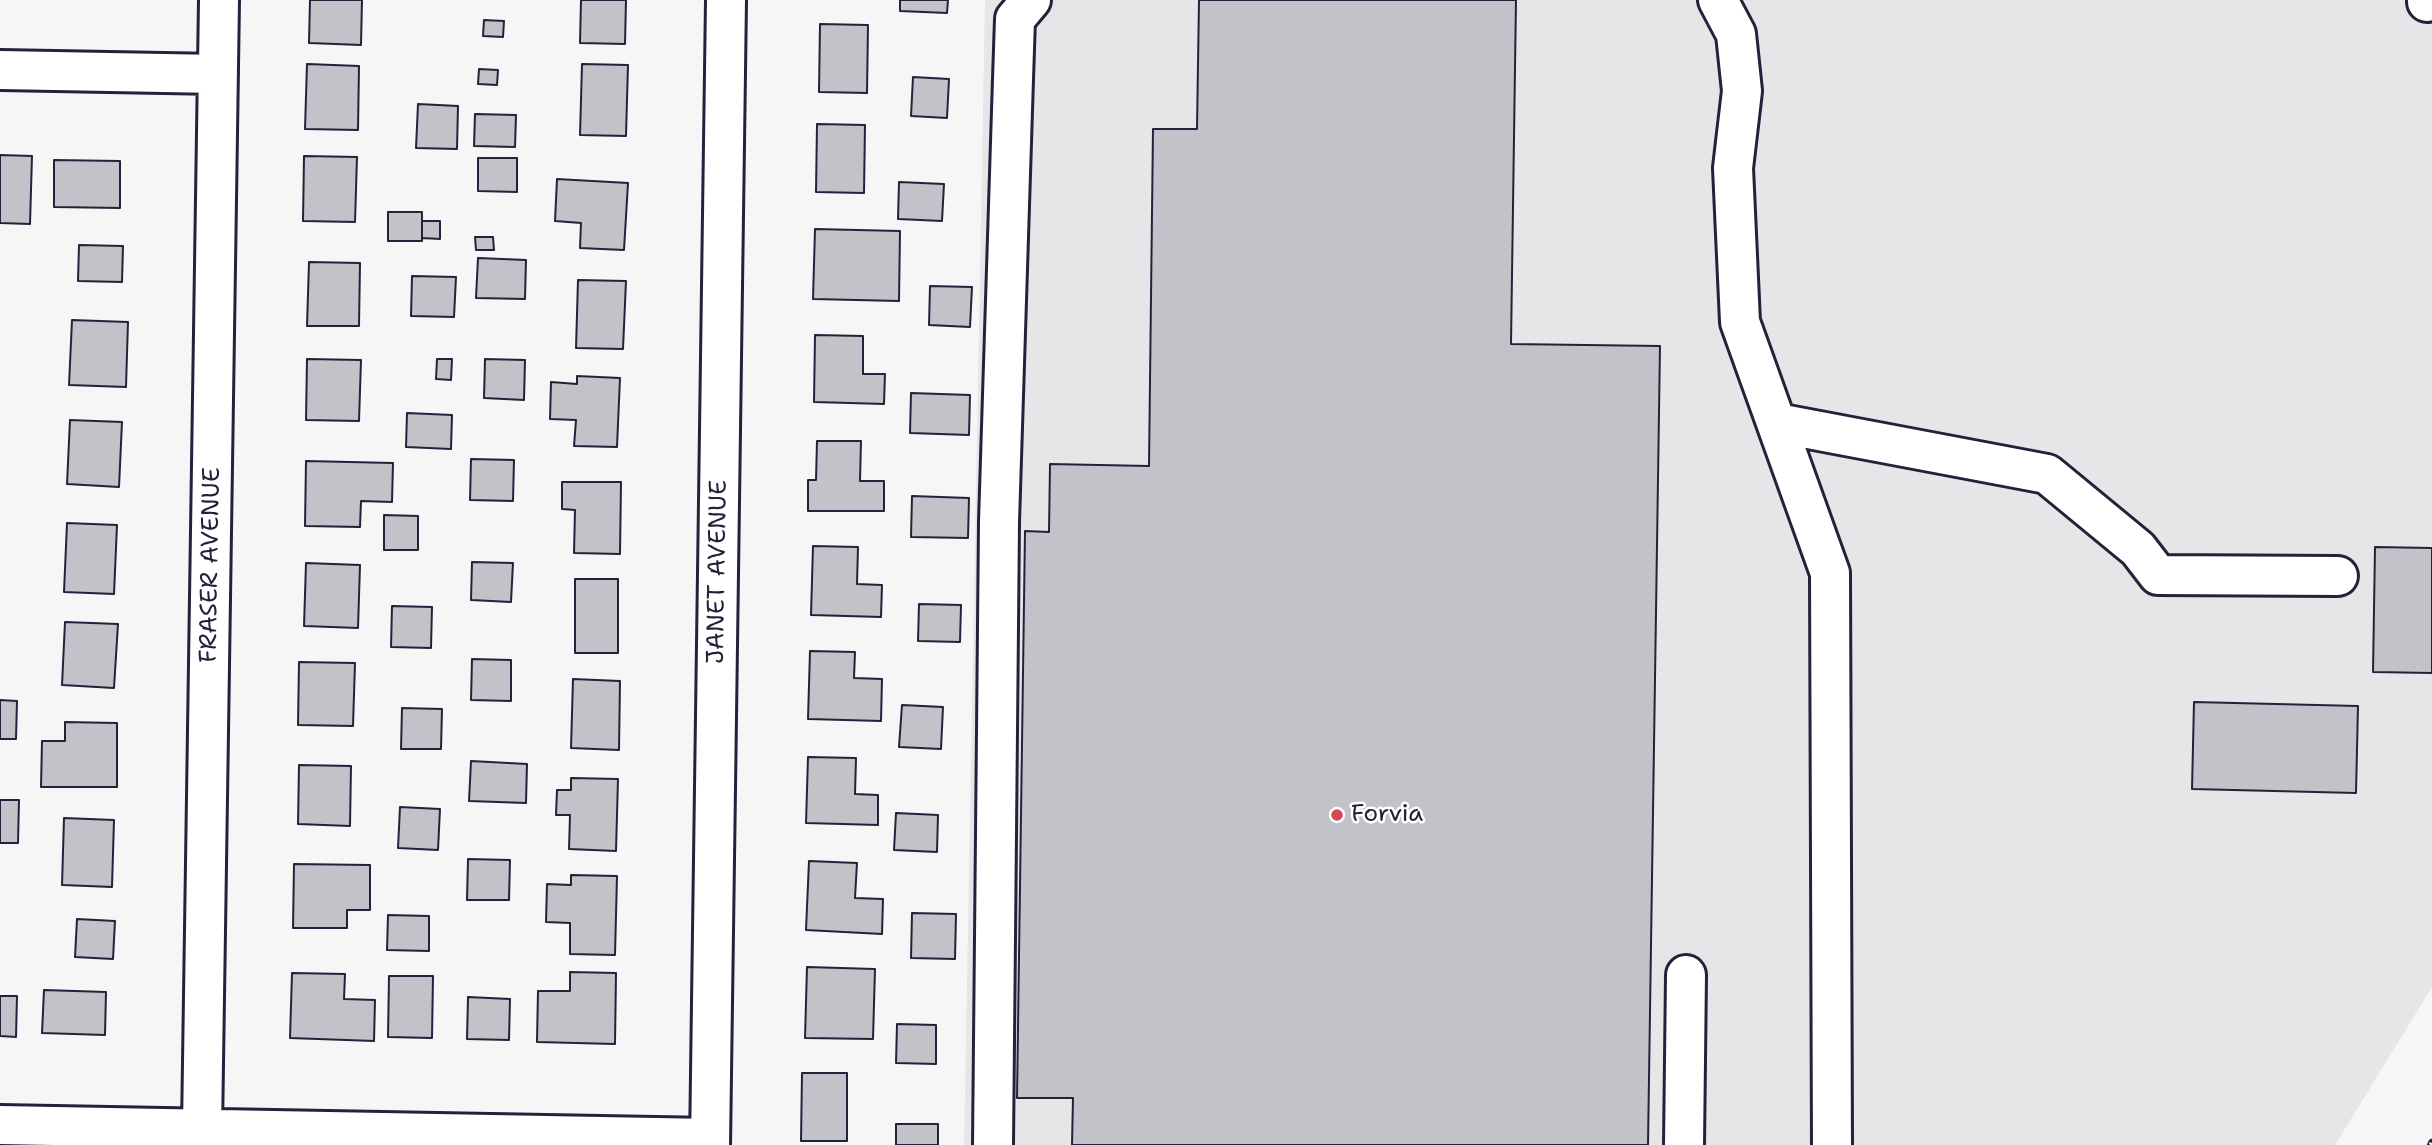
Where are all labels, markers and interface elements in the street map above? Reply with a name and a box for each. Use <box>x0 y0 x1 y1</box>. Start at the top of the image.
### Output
street label: FRASER AVENUE <box>195 467 227 663</box>
street label: JANET AVENUE <box>702 480 734 664</box>
place label: Forvia <box>1351 801 1423 829</box>
marker: Forvia <box>1329 807 1345 823</box>

